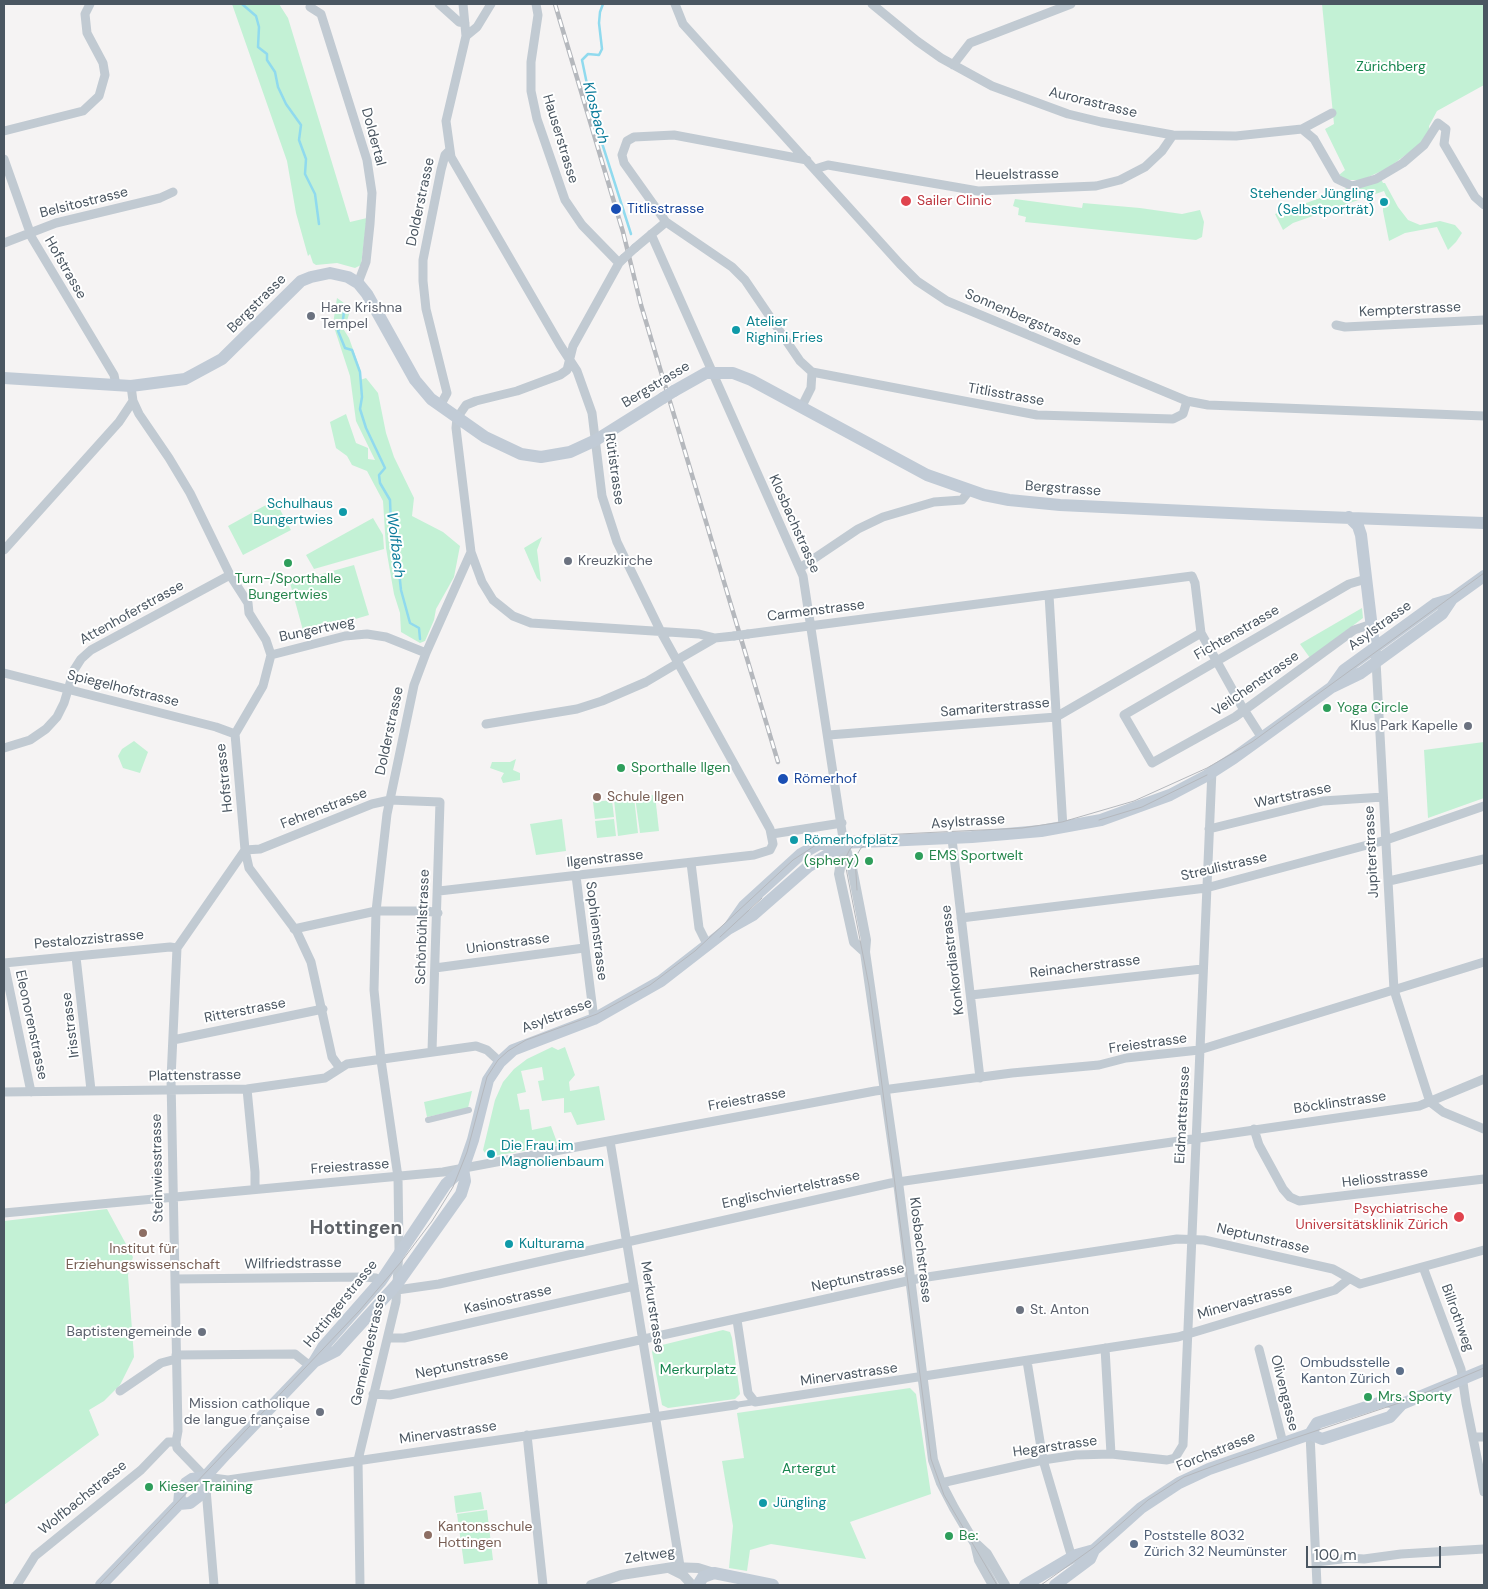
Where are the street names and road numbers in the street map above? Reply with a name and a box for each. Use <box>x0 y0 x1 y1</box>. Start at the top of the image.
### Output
street label: Aurorastrasse <box>1047 84 1139 122</box>
street label: Hauserstrasse <box>538 92 582 186</box>
street label: Doldertal <box>357 106 389 168</box>
street label: Dolderstrasse <box>403 156 439 248</box>
street label: Heuelstrasse <box>975 166 1059 184</box>
street label: Belsitostrasse <box>38 184 130 222</box>
street label: Hofstrasse <box>40 234 90 302</box>
street label: Bergstrasse <box>224 271 290 337</box>
street label: Sonnenbergstrasse <box>962 286 1084 350</box>
street label: Kempterstrasse <box>1359 299 1461 321</box>
street label: Bergstrasse <box>619 358 693 412</box>
street label: Titlisstrasse <box>967 380 1045 410</box>
street label: Rütistrasse <box>601 432 627 506</box>
street label: Klosbachstrasse <box>765 472 823 576</box>
street label: Bergstrasse <box>1024 478 1102 500</box>
street label: Attenhoferstrasse <box>77 577 187 649</box>
street label: Carmenstrasse <box>766 597 866 625</box>
street label: Asylstrasse <box>1345 597 1415 655</box>
street label: Fichtenstrasse <box>1192 602 1282 664</box>
street label: Bungertweg <box>278 614 356 646</box>
street label: Veilchenstrasse <box>1209 648 1303 720</box>
street label: Spiegelhofstrasse <box>65 667 181 711</box>
street label: Dolderstrasse <box>372 685 408 777</box>
street label: Samariterstrasse <box>940 695 1050 721</box>
street label: Hofstrasse <box>213 743 237 813</box>
street label: Wartstrasse <box>1253 780 1333 812</box>
street label: Fehrenstrasse <box>278 785 370 833</box>
street label: Jupiterstrasse <box>1361 805 1383 899</box>
street label: Asylstrasse <box>931 811 1005 833</box>
street label: Ilgenstrasse <box>566 847 644 871</box>
street label: Streulistrasse <box>1179 849 1269 885</box>
street label: Schönbühlstrasse <box>413 869 433 985</box>
street label: Sophienstrasse <box>582 881 610 981</box>
street label: Konkordiastrasse <box>938 904 968 1016</box>
street label: Pestalozzistrasse <box>33 927 145 953</box>
street label: Unionstrasse <box>465 930 551 958</box>
street label: Reinacherstrasse <box>1029 952 1141 982</box>
street label: Eleonorenstrasse <box>11 969 51 1081</box>
street label: Irisstrasse <box>59 991 83 1059</box>
street label: Ritterstrasse <box>203 995 287 1027</box>
street label: Asylstrasse <box>519 995 595 1037</box>
street label: Freiestrasse <box>1108 1030 1188 1058</box>
street label: Eidmattstrasse <box>1172 1066 1194 1164</box>
street label: Plattenstrasse <box>149 1067 241 1085</box>
street label: Freiestrasse <box>707 1085 787 1115</box>
street label: Böcklinstrasse <box>1293 1088 1387 1118</box>
street label: Steinwiesstrasse <box>149 1113 167 1223</box>
street label: Freiestrasse <box>310 1156 390 1178</box>
street label: Heliosstrasse <box>1341 1164 1429 1192</box>
street label: Englischviertelstrasse <box>721 1167 861 1213</box>
street label: Klosbachstrasse <box>905 1196 935 1304</box>
street label: Neptunstrasse <box>1215 1220 1311 1258</box>
street label: Wilfriedstrasse <box>244 1255 342 1273</box>
street label: Hottingerstrasse <box>301 1257 381 1351</box>
street label: Merkurstrasse <box>636 1260 668 1354</box>
street label: Neptunstrasse <box>810 1260 906 1296</box>
street label: Minervastrasse <box>1196 1280 1294 1324</box>
street label: Kasinostrasse <box>463 1282 553 1318</box>
street label: Billrothweg <box>1437 1282 1477 1354</box>
street label: Gemeindestrasse <box>348 1293 390 1407</box>
street label: Neptunstrasse <box>414 1347 510 1383</box>
street label: Olivengasse <box>1266 1353 1302 1433</box>
street label: Minervastrasse <box>799 1360 899 1390</box>
street label: Minervastrasse <box>398 1418 498 1448</box>
street label: Forchstrasse <box>1174 1429 1258 1475</box>
street label: Hegarstrasse <box>1012 1433 1098 1461</box>
street label: Wolfbachstrasse <box>36 1457 130 1539</box>
street label: Zeltweg <box>624 1544 676 1568</box>

